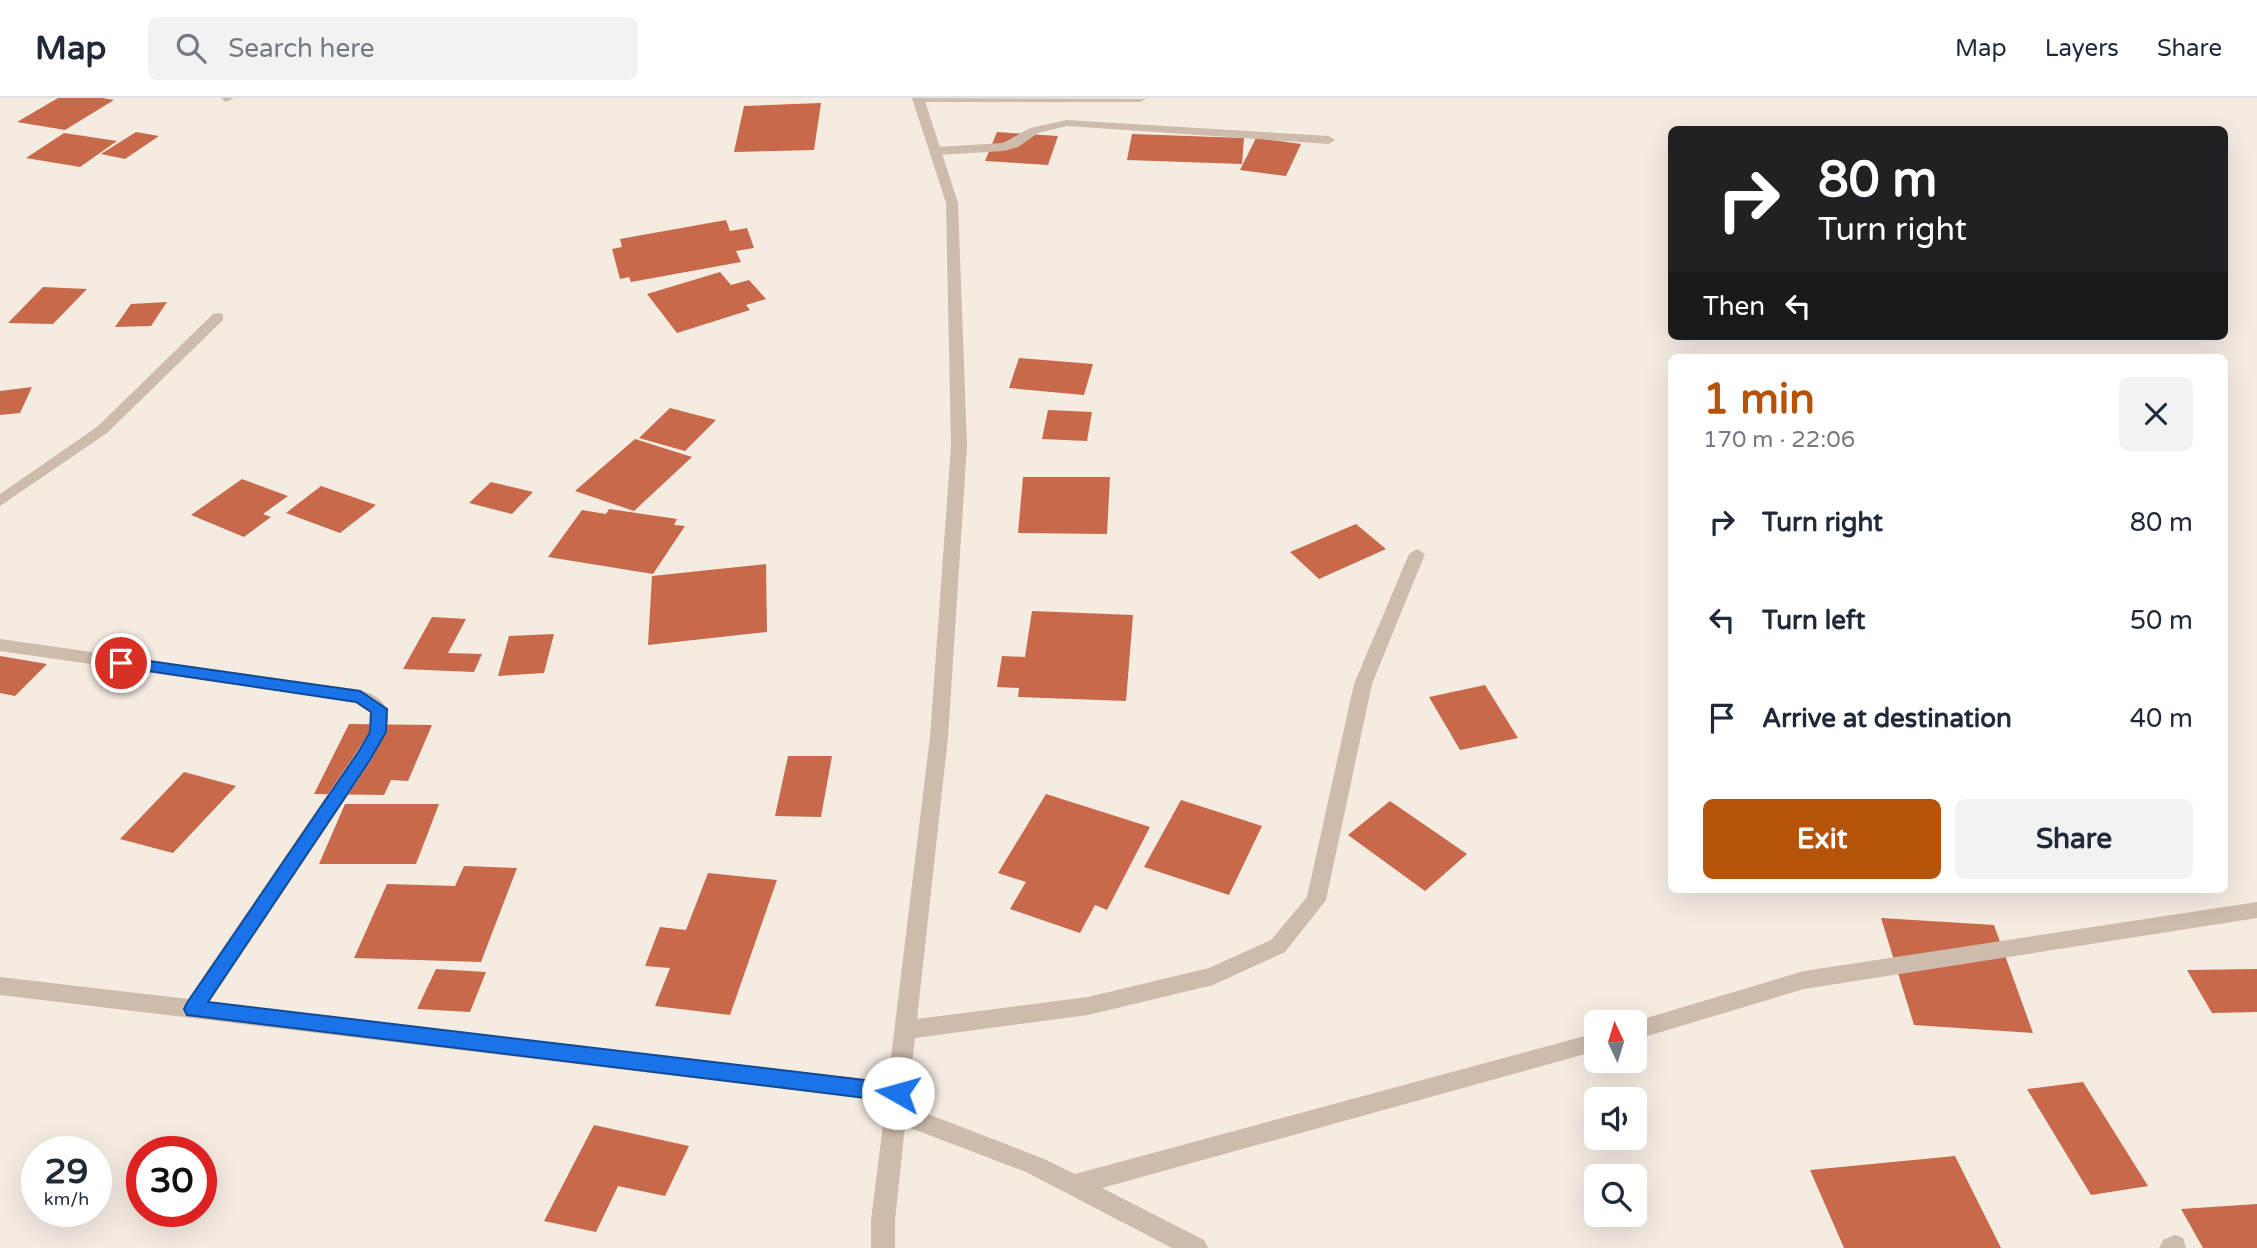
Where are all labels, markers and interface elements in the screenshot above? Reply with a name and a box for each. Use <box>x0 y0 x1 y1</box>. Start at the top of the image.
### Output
search box <box>148 17 638 80</box>
text: Map <box>35 29 106 68</box>
icon: search <box>172 29 210 67</box>
text: Search here <box>228 33 374 64</box>
text: Map <box>1955 34 2007 63</box>
text: Layers <box>2045 34 2119 63</box>
text: Share <box>2157 34 2222 63</box>
text: 80 m <box>1818 151 1937 210</box>
icon: right <box>1703 154 1794 245</box>
text: Turn right <box>1818 211 1967 249</box>
icon: left <box>1779 287 1817 325</box>
text: Then <box>1703 291 1765 322</box>
text: 1 min <box>1703 374 1815 425</box>
button: close <box>2119 377 2193 451</box>
text: 170 m · 22:06 <box>1703 426 1855 454</box>
icon: right <box>1703 503 1741 541</box>
text: Turn right <box>1762 507 1883 538</box>
text: 80 m <box>2130 507 2193 538</box>
icon: left <box>1703 601 1741 639</box>
text: Turn left <box>1762 605 1865 636</box>
text: 50 m <box>2130 605 2193 636</box>
pin <box>91 633 151 693</box>
icon: arrive <box>102 644 140 682</box>
icon: arrive <box>1703 699 1741 737</box>
text: Arrive at destination <box>1762 703 2012 734</box>
text: 40 m <box>2130 703 2193 734</box>
button: Exit <box>1703 799 1941 879</box>
button: Share <box>1955 799 2193 879</box>
north arrow <box>1584 1010 1647 1073</box>
map controls <box>1584 1010 1647 1227</box>
position arrow <box>861 1056 935 1130</box>
button: sound <box>1584 1087 1647 1150</box>
speed limit sign: 30 <box>126 1136 217 1227</box>
text: 29 <box>45 1151 88 1193</box>
button: search <box>1584 1164 1647 1227</box>
text: km/h <box>44 1188 89 1210</box>

